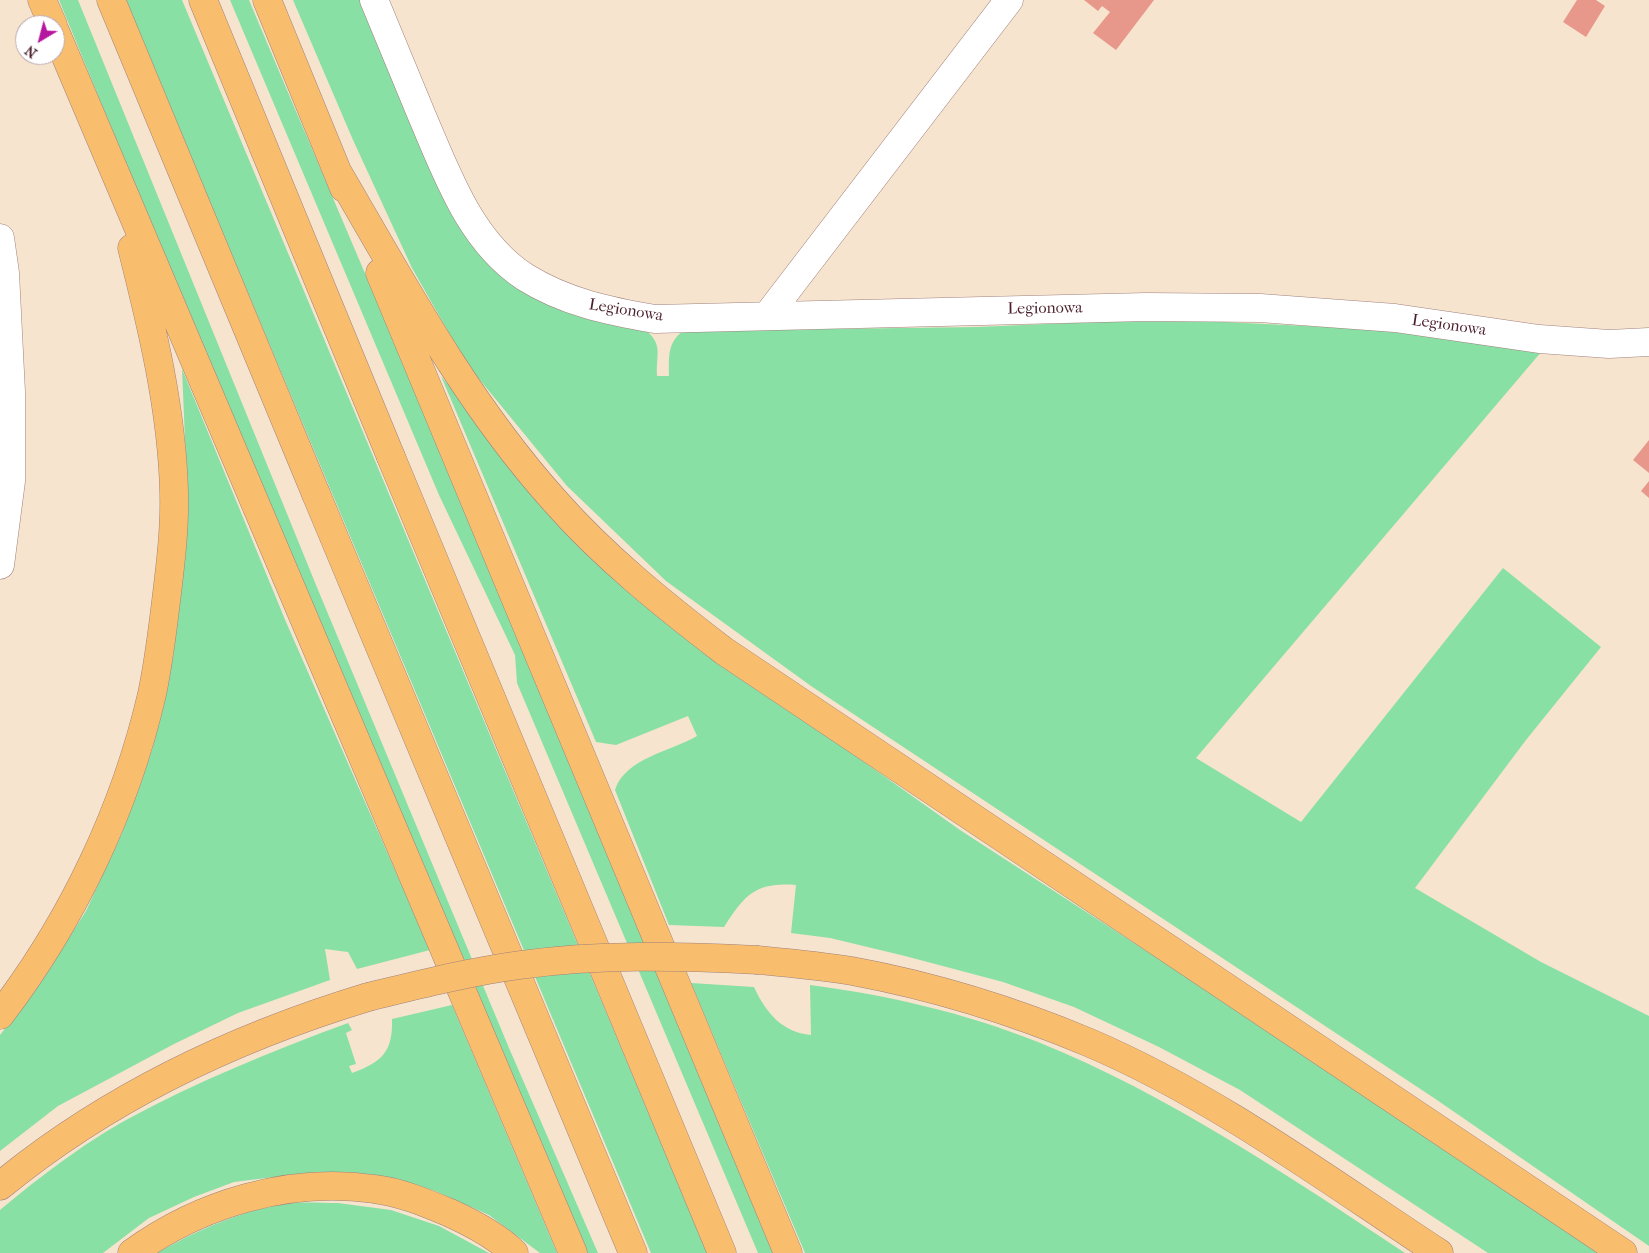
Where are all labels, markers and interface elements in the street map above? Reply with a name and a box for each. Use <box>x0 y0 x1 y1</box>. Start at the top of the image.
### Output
north arrow <box>15 15 65 65</box>
text: N <box>22 42 41 62</box>
street label: Legionowa <box>587 296 665 326</box>
street label: Legionowa <box>1007 299 1083 319</box>
street label: Legionowa <box>1411 311 1487 341</box>

